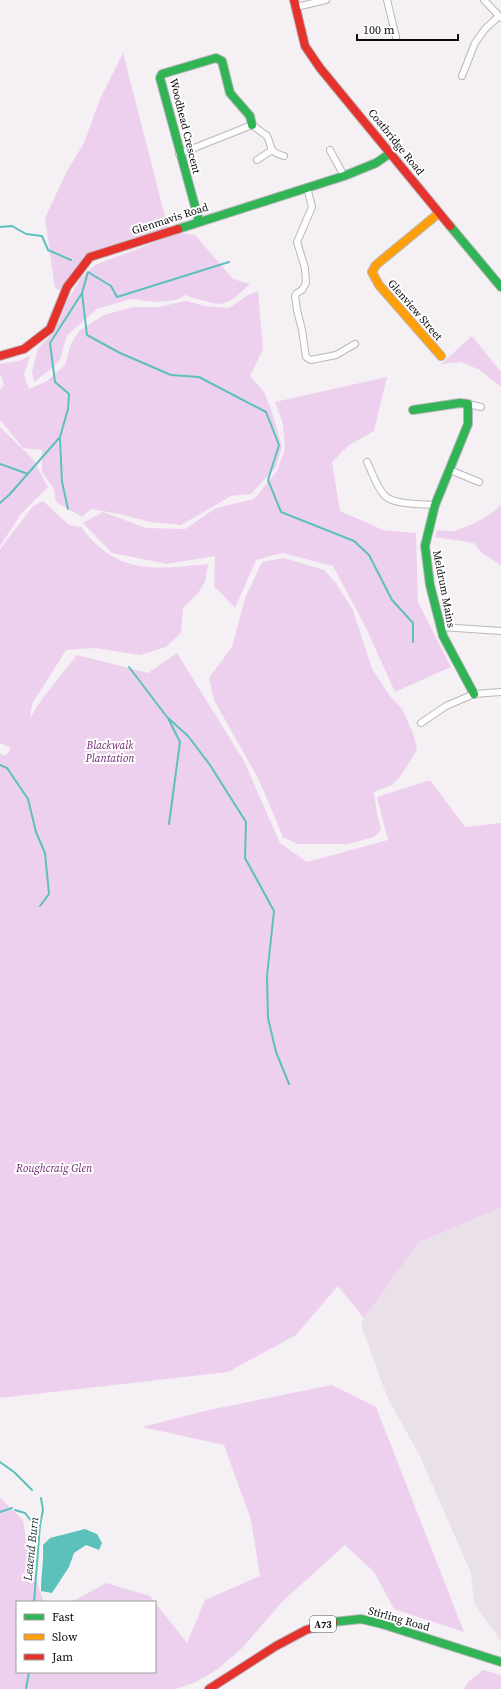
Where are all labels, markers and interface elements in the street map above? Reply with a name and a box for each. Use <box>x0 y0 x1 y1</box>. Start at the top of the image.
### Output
scale bar <box>357 16 458 42</box>
text: 100 m <box>363 22 395 38</box>
street label: Woodhead Crescent <box>166 77 204 176</box>
street label: Coatbridge Road <box>365 106 428 179</box>
street label: Glenmavis Road <box>130 199 211 238</box>
street label: Glenview Street <box>384 276 446 344</box>
street label: Meldrum Mains <box>429 549 459 629</box>
park label: Blackwalk Plantation <box>85 738 135 766</box>
park label: Roughcraig Glen <box>15 1161 93 1176</box>
water label: Leaend Burn <box>20 1516 42 1583</box>
legend <box>16 1601 156 1673</box>
street label: Stirling Road <box>366 1603 432 1635</box>
text: Fast <box>52 1609 74 1625</box>
road number: A73 <box>310 1616 336 1632</box>
text: Slow <box>52 1629 78 1645</box>
text: Jam <box>51 1649 73 1665</box>

